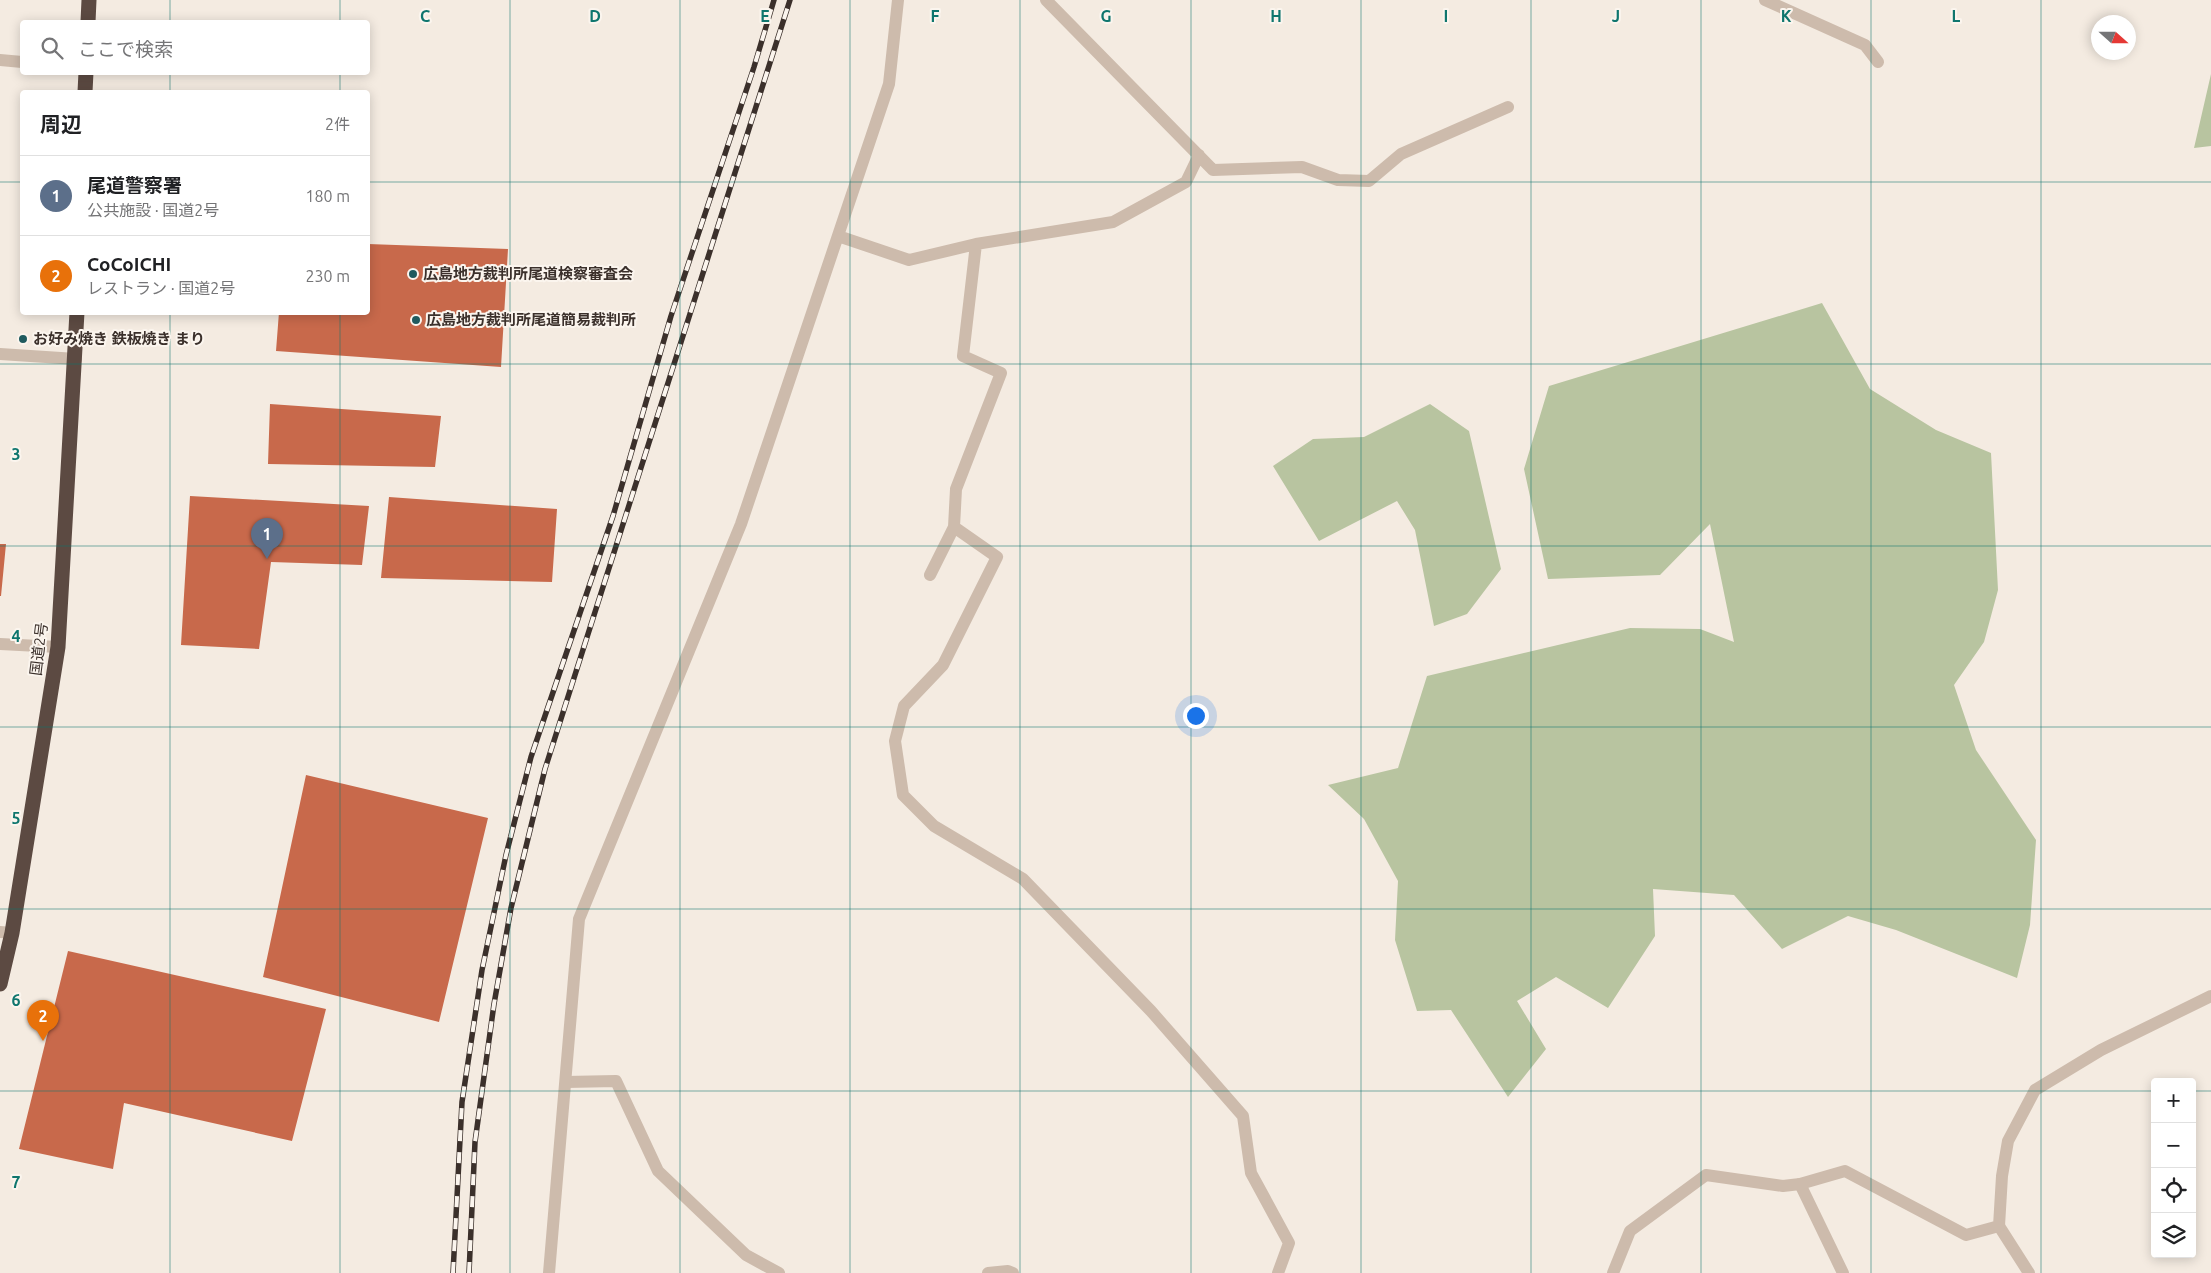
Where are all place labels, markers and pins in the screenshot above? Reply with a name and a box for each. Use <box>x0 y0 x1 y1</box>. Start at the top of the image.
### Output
place label: 広島地方裁判所尾道検察審査会 <box>423 265 633 282</box>
marker: 広島地方裁判所尾道検察審査会 <box>407 268 419 280</box>
place label: 広島地方裁判所尾道簡易裁判所 <box>426 311 636 328</box>
marker: 広島地方裁判所尾道簡易裁判所 <box>410 314 422 326</box>
place label: お好み焼き 鉄板焼き まり <box>33 330 205 347</box>
marker: お好み焼き 鉄板焼き まり <box>17 333 29 345</box>
pin: 1 <box>251 518 283 559</box>
pin: 2 <box>27 1000 59 1041</box>

